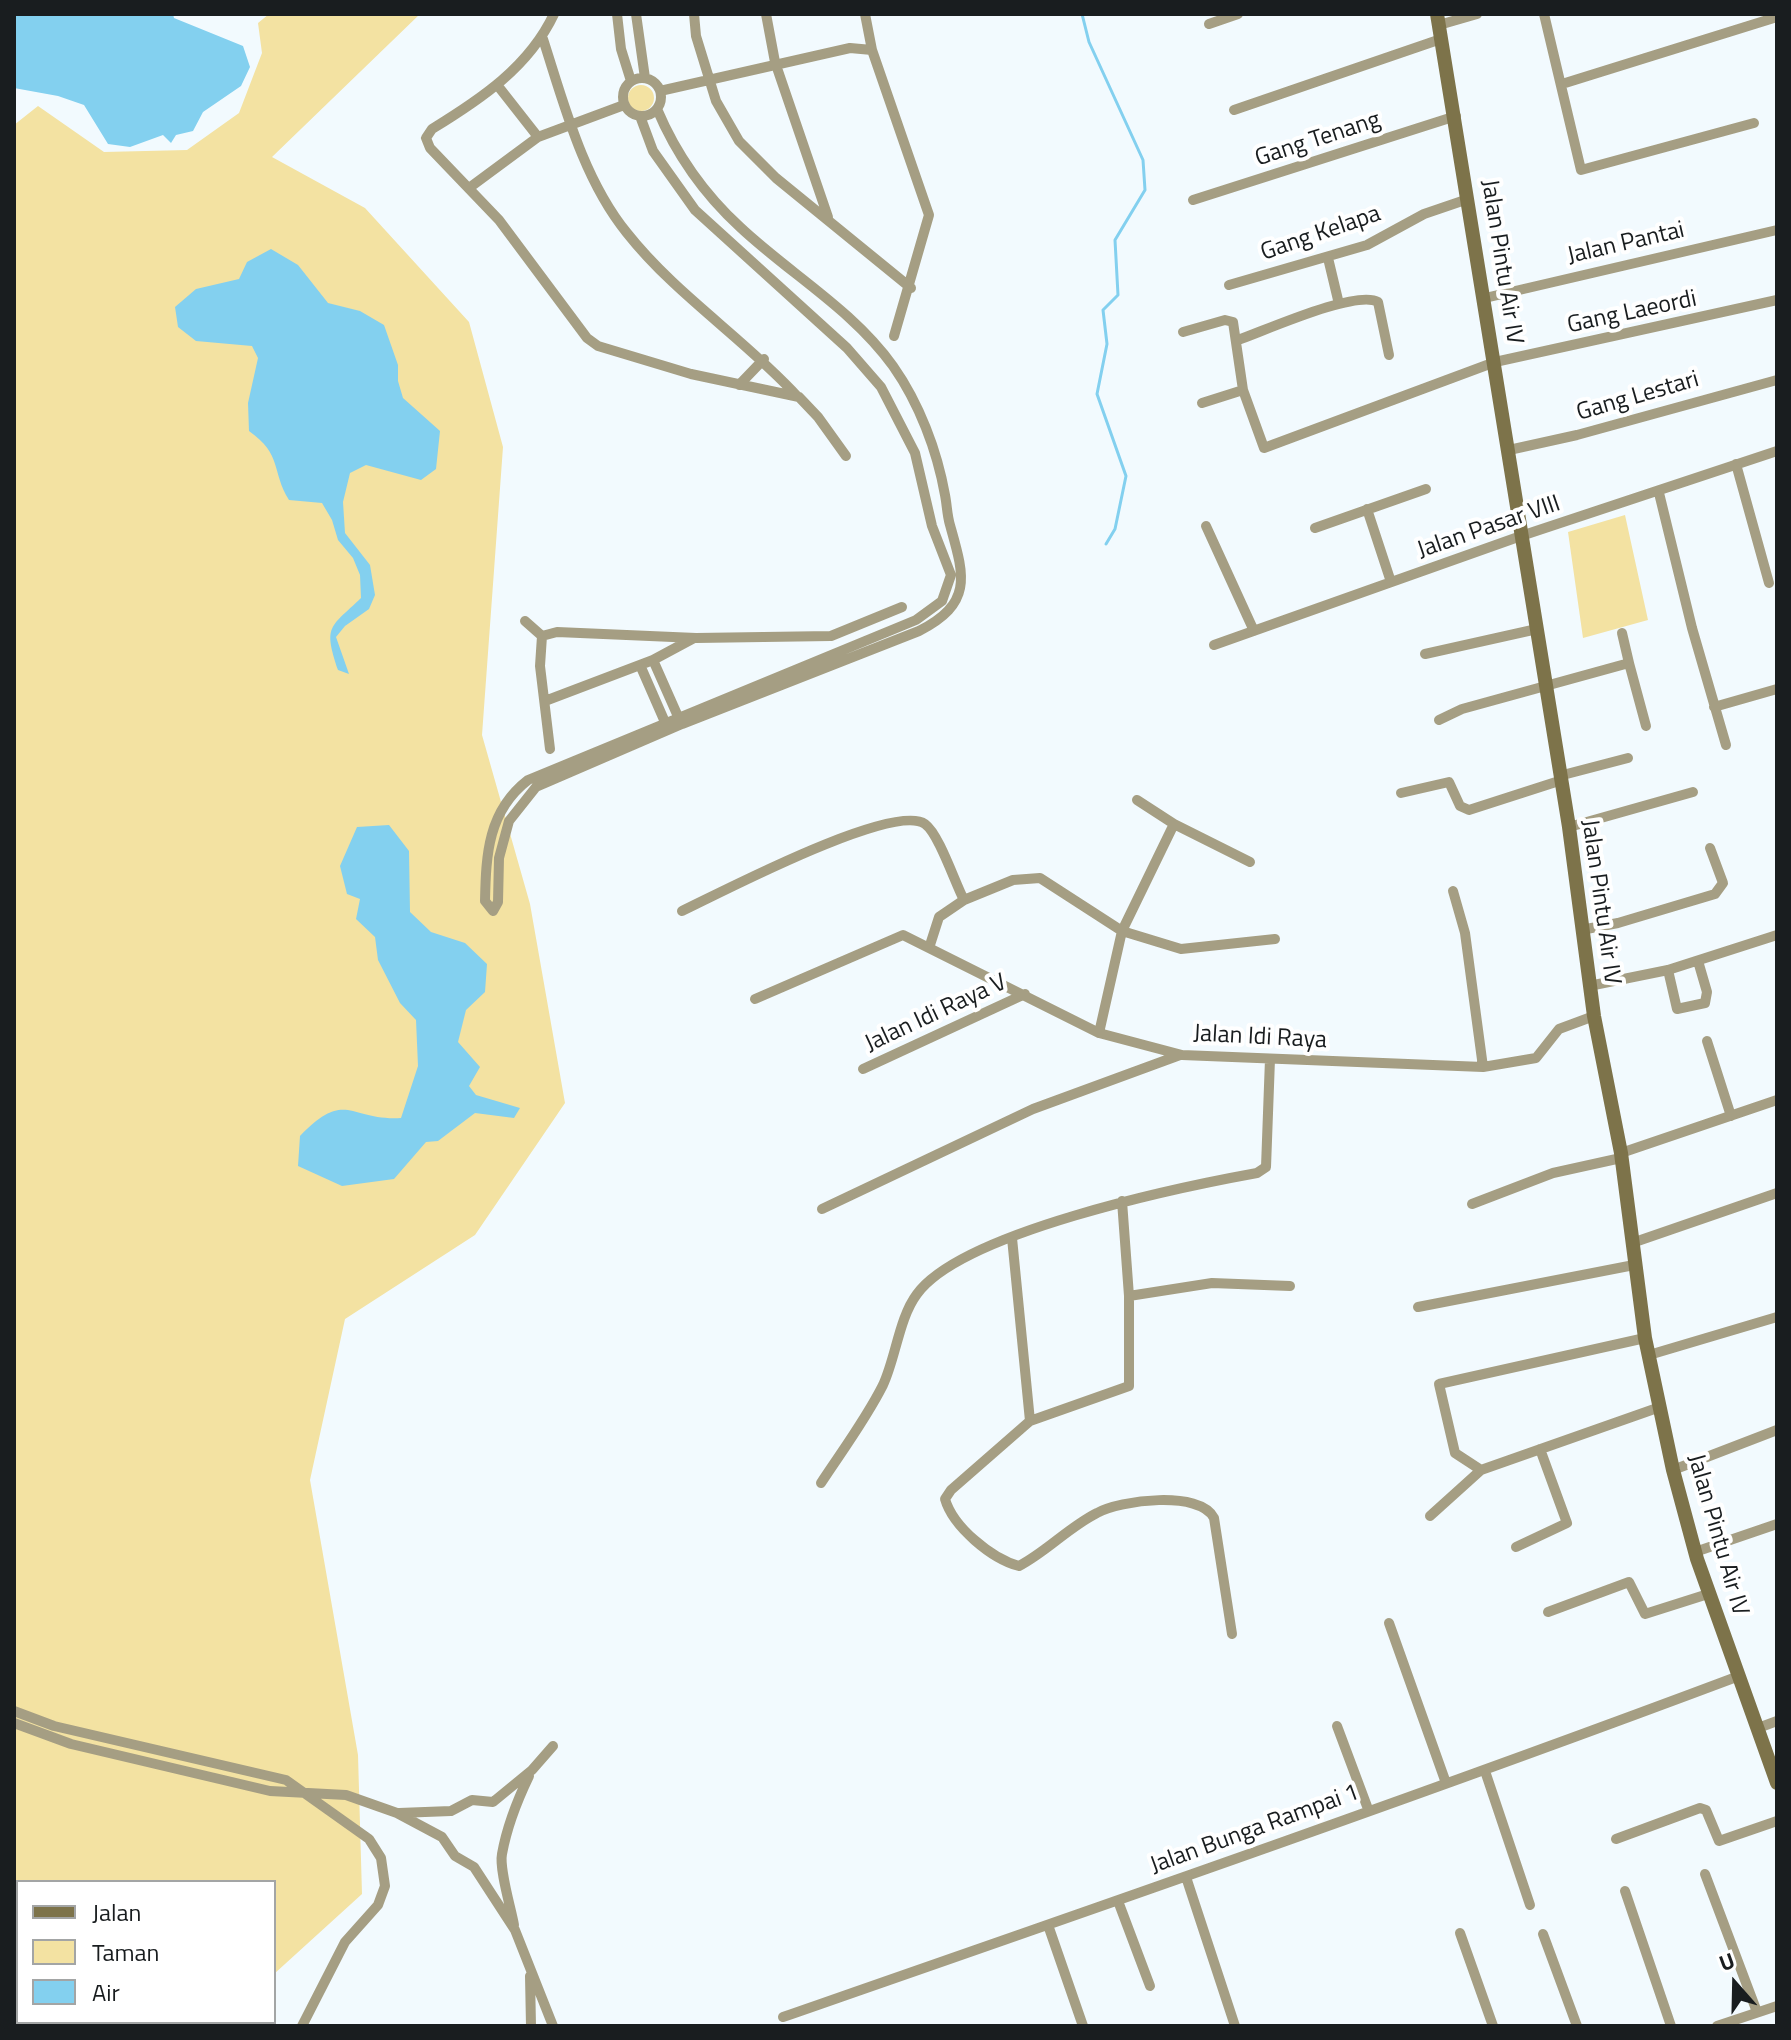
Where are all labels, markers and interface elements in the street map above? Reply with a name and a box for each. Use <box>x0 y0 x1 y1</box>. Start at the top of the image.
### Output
street label: Gang Tenang <box>1252 106 1384 174</box>
street label: Jalan Pintu Air IV <box>1474 178 1528 346</box>
street label: Gang Kelapa <box>1257 200 1385 268</box>
street label: Jalan Pantai <box>1565 217 1687 271</box>
street label: Gang Laeordi <box>1565 285 1699 341</box>
street label: Gang Lestari <box>1573 366 1703 428</box>
street label: Jalan Pasar VIII <box>1414 490 1564 566</box>
street label: Jalan Pintu Air IV <box>1574 818 1626 986</box>
street label: Jalan Idi Raya V <box>861 969 1011 1059</box>
street label: Jalan Idi Raya <box>1192 1020 1328 1056</box>
street label: Jalan Pintu Air IV <box>1680 1451 1754 1619</box>
street label: Jalan Bunga Rampai 1 <box>1147 1779 1363 1881</box>
legend <box>16 1880 276 2024</box>
text: Jalan <box>92 1894 141 1930</box>
text: Taman <box>92 1934 160 1970</box>
text: U <box>1714 1943 1739 1980</box>
north arrow <box>1695 1944 1775 2024</box>
text: Air <box>92 1974 120 2010</box>

